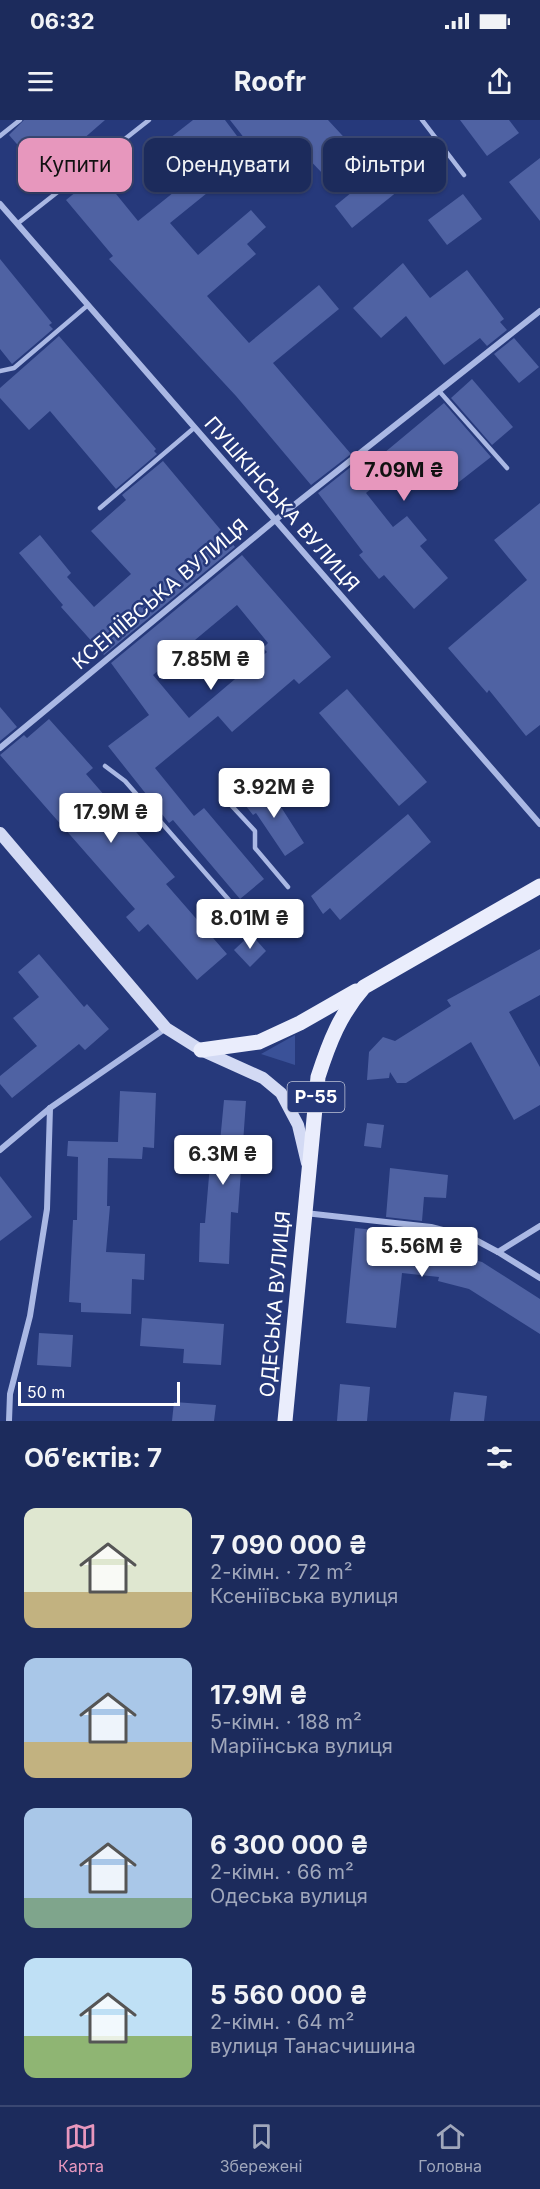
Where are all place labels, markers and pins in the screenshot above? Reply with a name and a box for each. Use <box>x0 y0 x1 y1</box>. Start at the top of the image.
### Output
pin: 7.09M ₴ <box>349 451 459 502</box>
pin: 7.85M ₴ <box>156 640 266 691</box>
pin: 3.92M ₴ <box>219 768 329 819</box>
pin: 17.9M ₴ <box>56 793 166 844</box>
pin: 8.01M ₴ <box>195 899 305 950</box>
pin: 6.3M ₴ <box>174 1135 272 1186</box>
pin: 5.56M ₴ <box>367 1227 477 1278</box>

